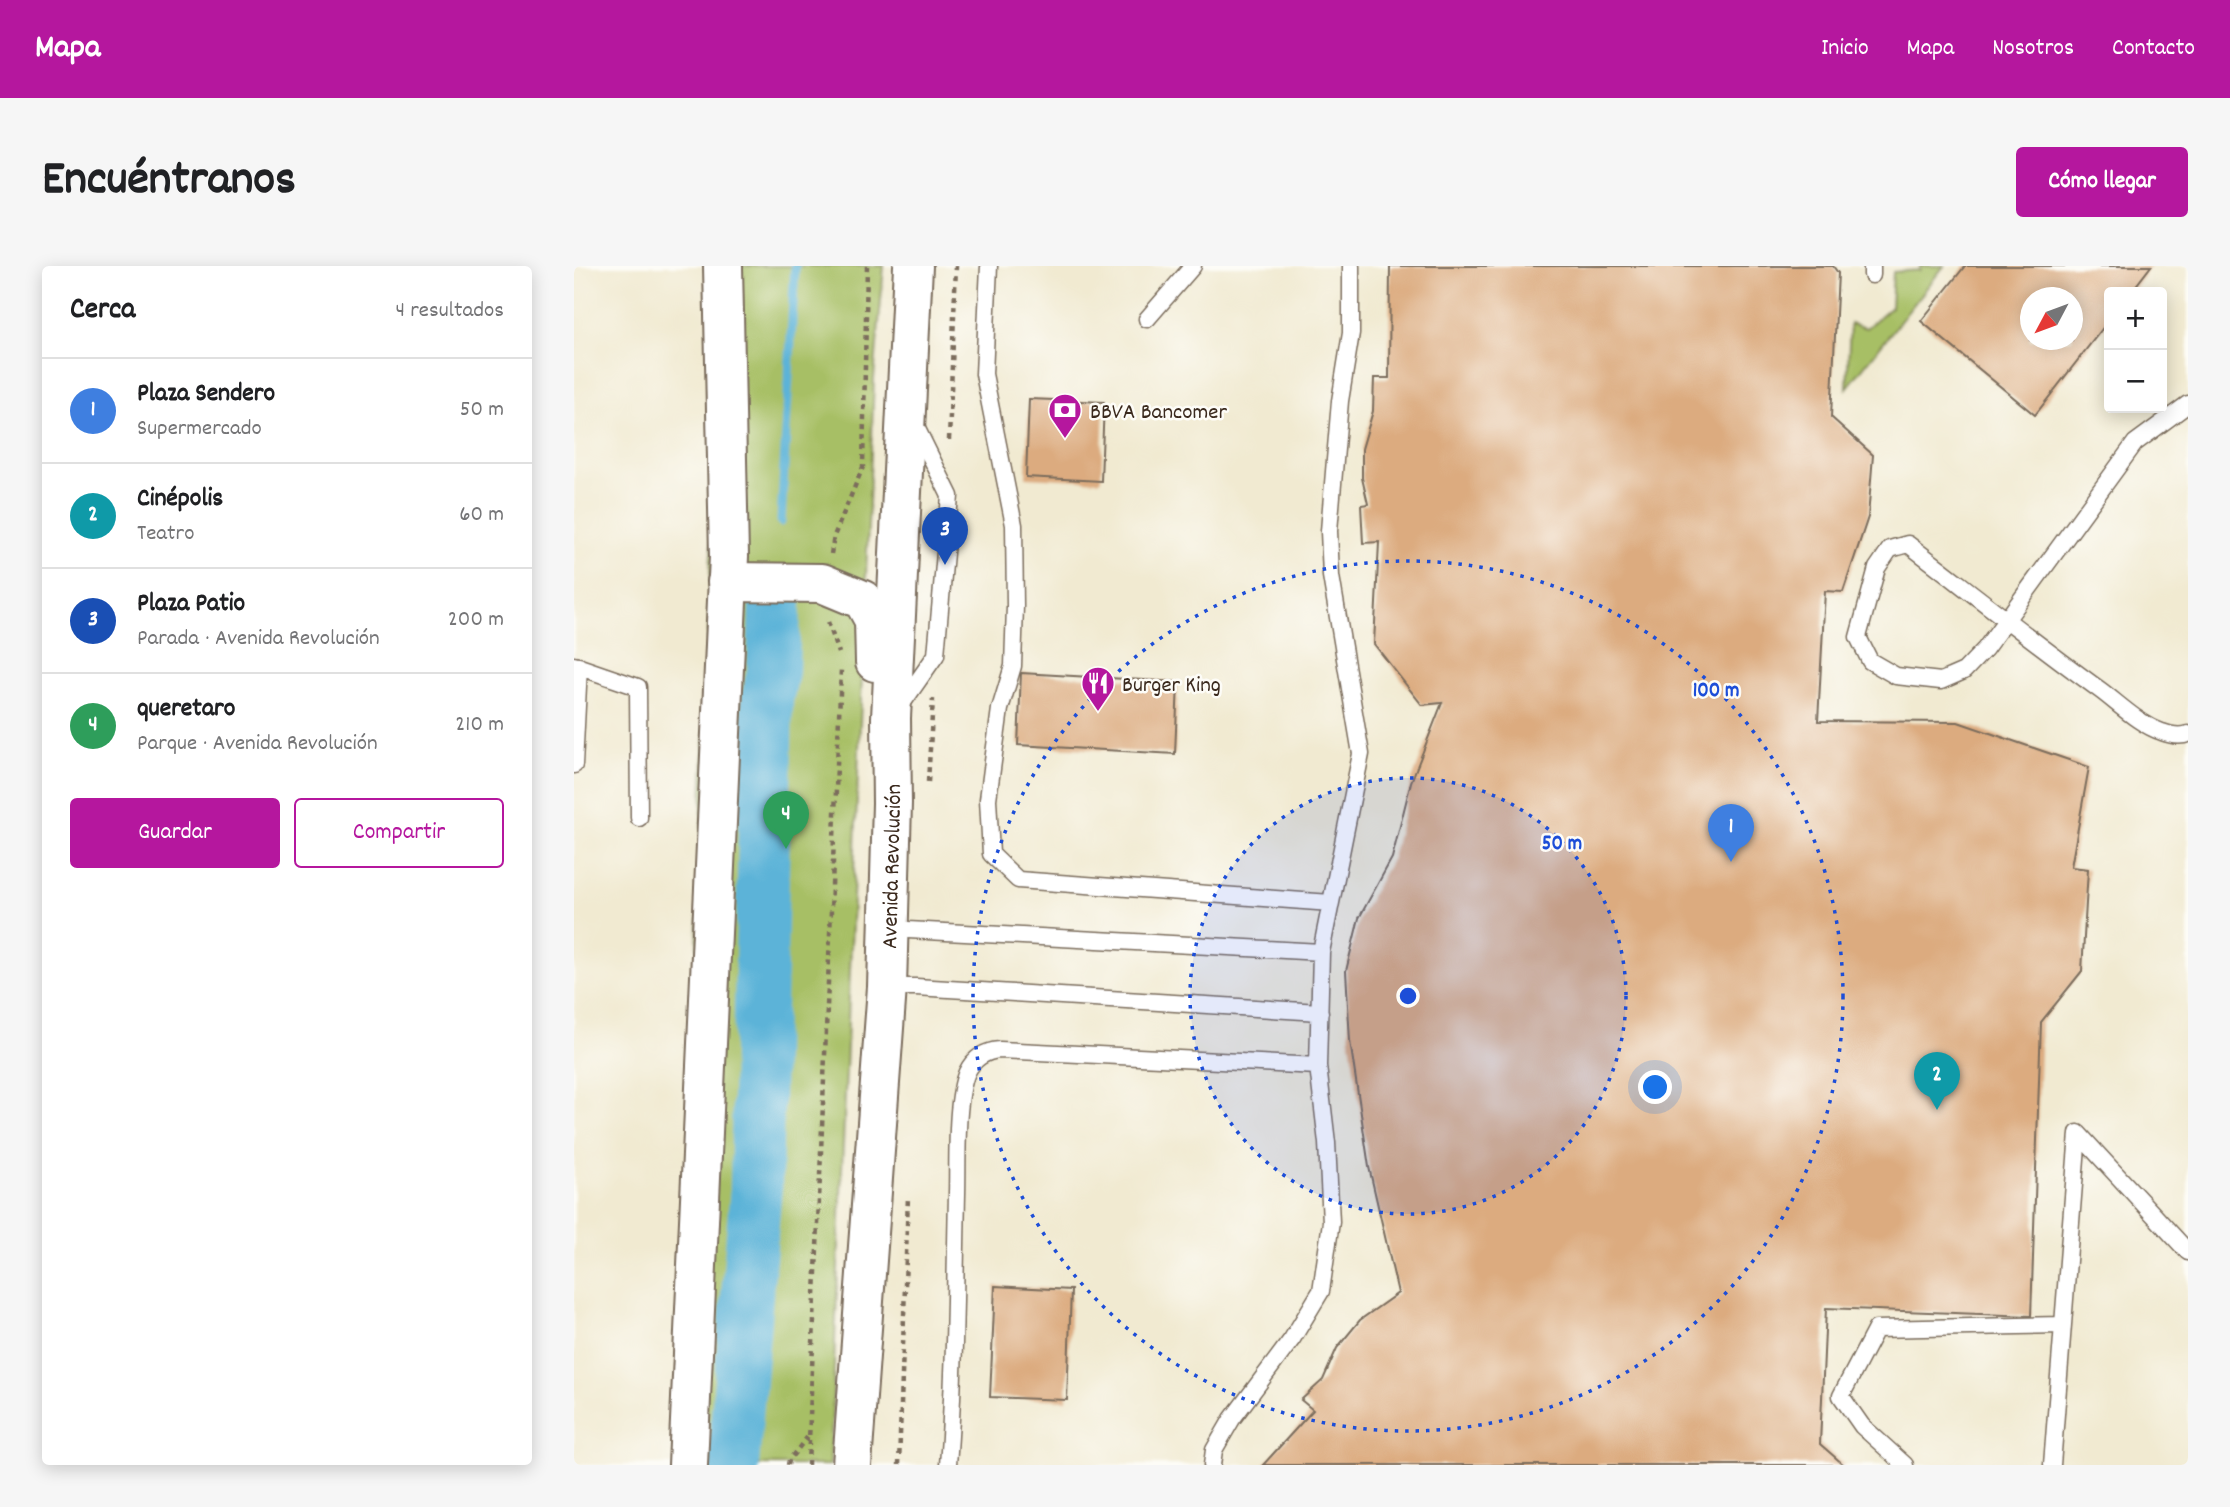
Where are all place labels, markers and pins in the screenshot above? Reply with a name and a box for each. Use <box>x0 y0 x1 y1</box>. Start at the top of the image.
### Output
bank icon: BBVA Bancomer <box>1046 391 1084 440</box>
place label: BBVA Bancomer <box>1090 397 1227 430</box>
pin: 3 <box>922 507 968 565</box>
restaurant icon: Burger King <box>1079 664 1117 713</box>
place label: Burger King <box>1122 670 1221 703</box>
pin: 4 <box>763 791 809 849</box>
pin: 1 <box>1708 804 1754 862</box>
centre of rings <box>1396 984 1420 1008</box>
pin: 2 <box>1914 1052 1960 1110</box>

